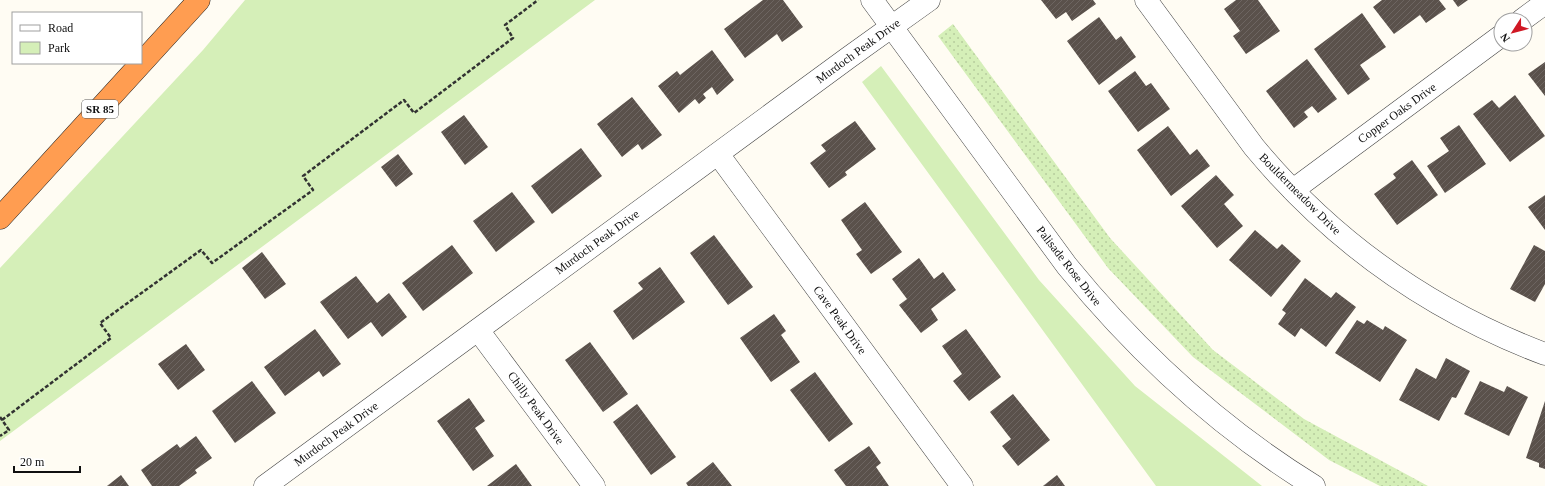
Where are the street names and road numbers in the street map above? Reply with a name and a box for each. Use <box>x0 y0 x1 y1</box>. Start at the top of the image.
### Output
street label: Murdoch Peak Drive <box>813 16 903 86</box>
street label: Copper Oaks Drive <box>1355 80 1439 146</box>
road number: SR 85 <box>82 100 118 118</box>
street label: Bouldermeadow Drive <box>1256 150 1344 238</box>
street label: Murdoch Peak Drive <box>552 207 642 277</box>
street label: Palisade Rose Drive <box>1034 223 1104 309</box>
street label: Cave Peak Drive <box>810 283 870 357</box>
street label: Chilly Peak Drive <box>505 369 567 447</box>
street label: Murdoch Peak Drive <box>291 399 381 469</box>

